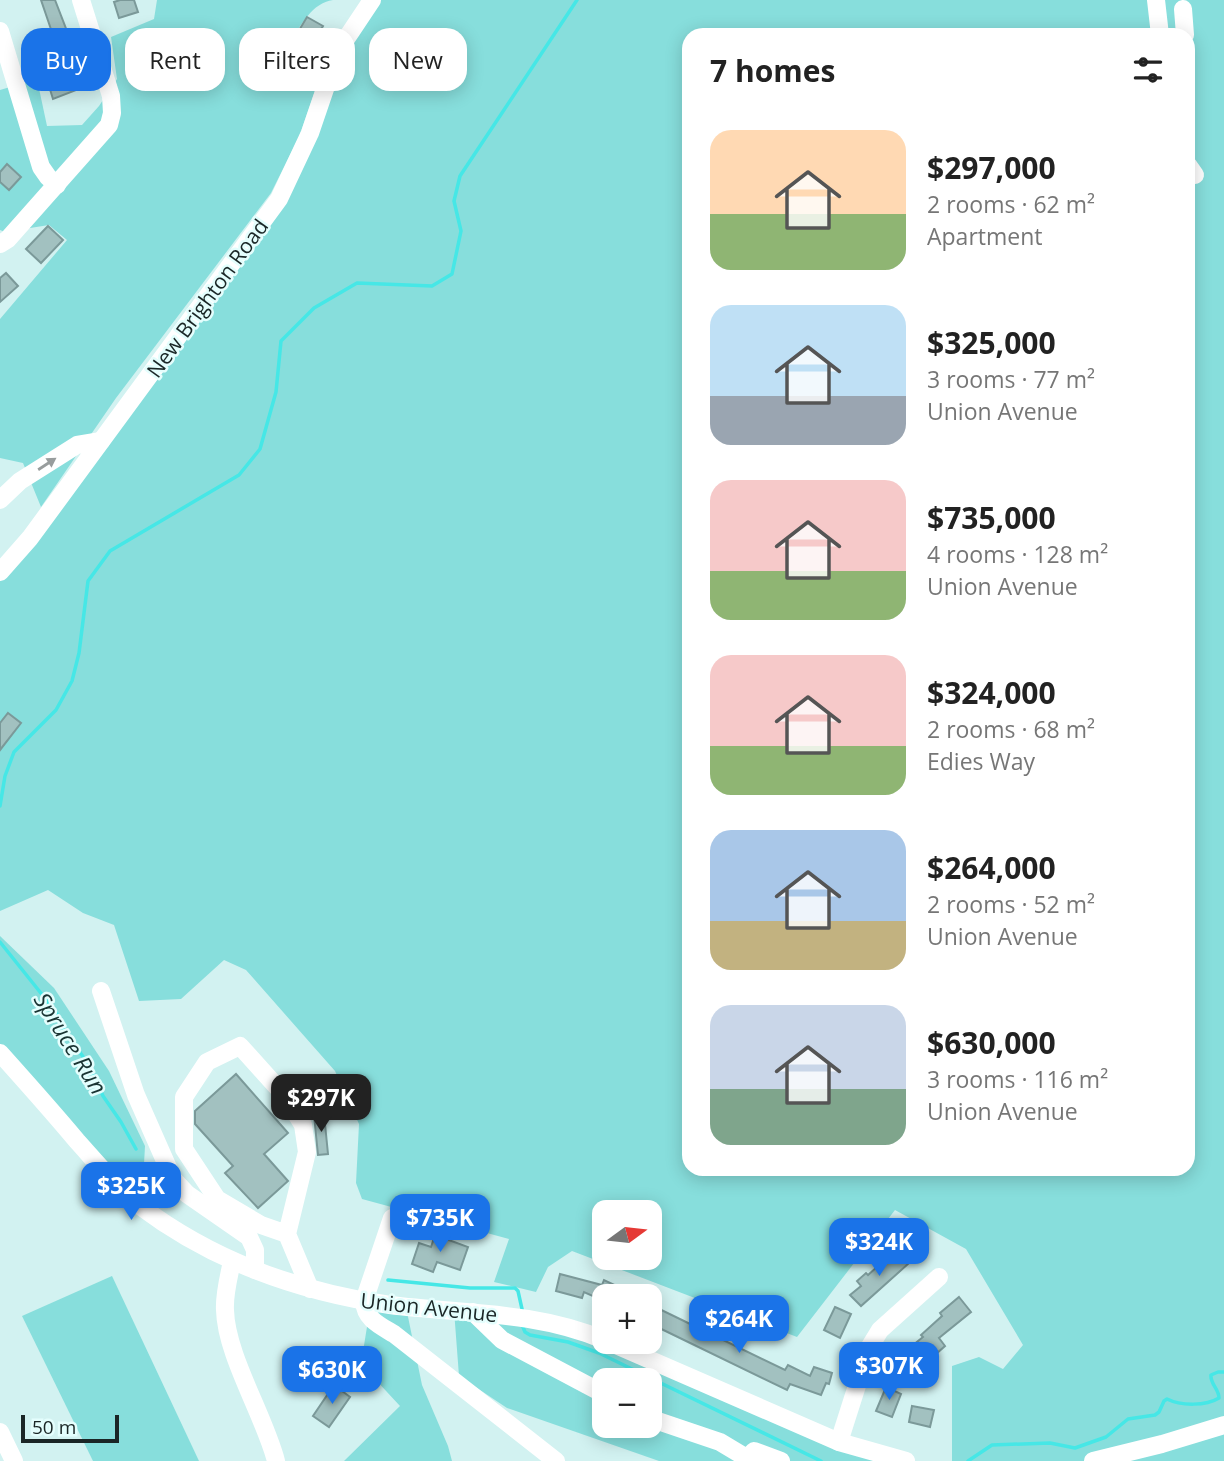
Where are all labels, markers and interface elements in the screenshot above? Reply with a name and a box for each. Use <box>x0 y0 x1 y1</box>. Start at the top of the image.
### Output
chip: Buy <box>21 28 111 91</box>
chip: Rent <box>125 28 225 91</box>
chip: Filters <box>239 28 355 91</box>
chip: New <box>369 28 467 91</box>
text: 7 homes <box>710 50 835 91</box>
icon: filters <box>1129 51 1167 89</box>
text: $297,000 <box>927 147 1056 188</box>
icon: home <box>766 158 850 242</box>
text: 2 rooms · 62 m² <box>927 188 1095 220</box>
street label: New Brighton Road <box>140 213 274 383</box>
text: Apartment <box>927 220 1043 252</box>
text: $325,000 <box>927 322 1056 363</box>
icon: home <box>766 333 850 417</box>
text: 3 rooms · 77 m² <box>927 363 1095 395</box>
text: Union Avenue <box>927 395 1078 427</box>
one-way arrow <box>38 457 56 471</box>
text: $735,000 <box>927 497 1056 538</box>
icon: home <box>766 508 850 592</box>
text: 4 rooms · 128 m² <box>927 538 1108 570</box>
text: Union Avenue <box>927 570 1078 602</box>
text: $324,000 <box>927 672 1056 713</box>
icon: home <box>766 683 850 767</box>
text: 2 rooms · 68 m² <box>927 713 1095 745</box>
text: Edies Way <box>927 745 1035 777</box>
text: $264,000 <box>927 847 1056 888</box>
icon: home <box>766 858 850 942</box>
text: 2 rooms · 52 m² <box>927 888 1095 920</box>
text: Union Avenue <box>927 920 1078 952</box>
water label: Spruce Run <box>27 986 115 1100</box>
text: $630,000 <box>927 1022 1056 1063</box>
icon: home <box>766 1033 850 1117</box>
text: 3 rooms · 116 m² <box>927 1063 1108 1095</box>
pin: $297K <box>272 1074 370 1134</box>
text: $297K <box>287 1081 355 1113</box>
text: Union Avenue <box>927 1095 1078 1127</box>
pin: $325K <box>82 1162 180 1222</box>
text: $325K <box>97 1169 165 1201</box>
pin: $735K <box>391 1194 489 1254</box>
north arrow <box>592 1200 662 1270</box>
map controls <box>592 1200 662 1438</box>
text: $735K <box>406 1201 474 1233</box>
pin: $324K <box>830 1218 928 1278</box>
text: $324K <box>845 1225 913 1257</box>
button: + <box>592 1284 662 1354</box>
street label: Union Avenue <box>359 1286 499 1328</box>
pin: $264K <box>690 1296 788 1355</box>
text: $264K <box>705 1302 773 1334</box>
pin: $307K <box>840 1342 938 1402</box>
pin: $630K <box>283 1346 381 1406</box>
text: $307K <box>855 1349 923 1381</box>
text: $630K <box>298 1353 366 1385</box>
button: − <box>592 1368 662 1438</box>
scale bar <box>21 1412 119 1444</box>
text: 50 m <box>32 1414 76 1440</box>

